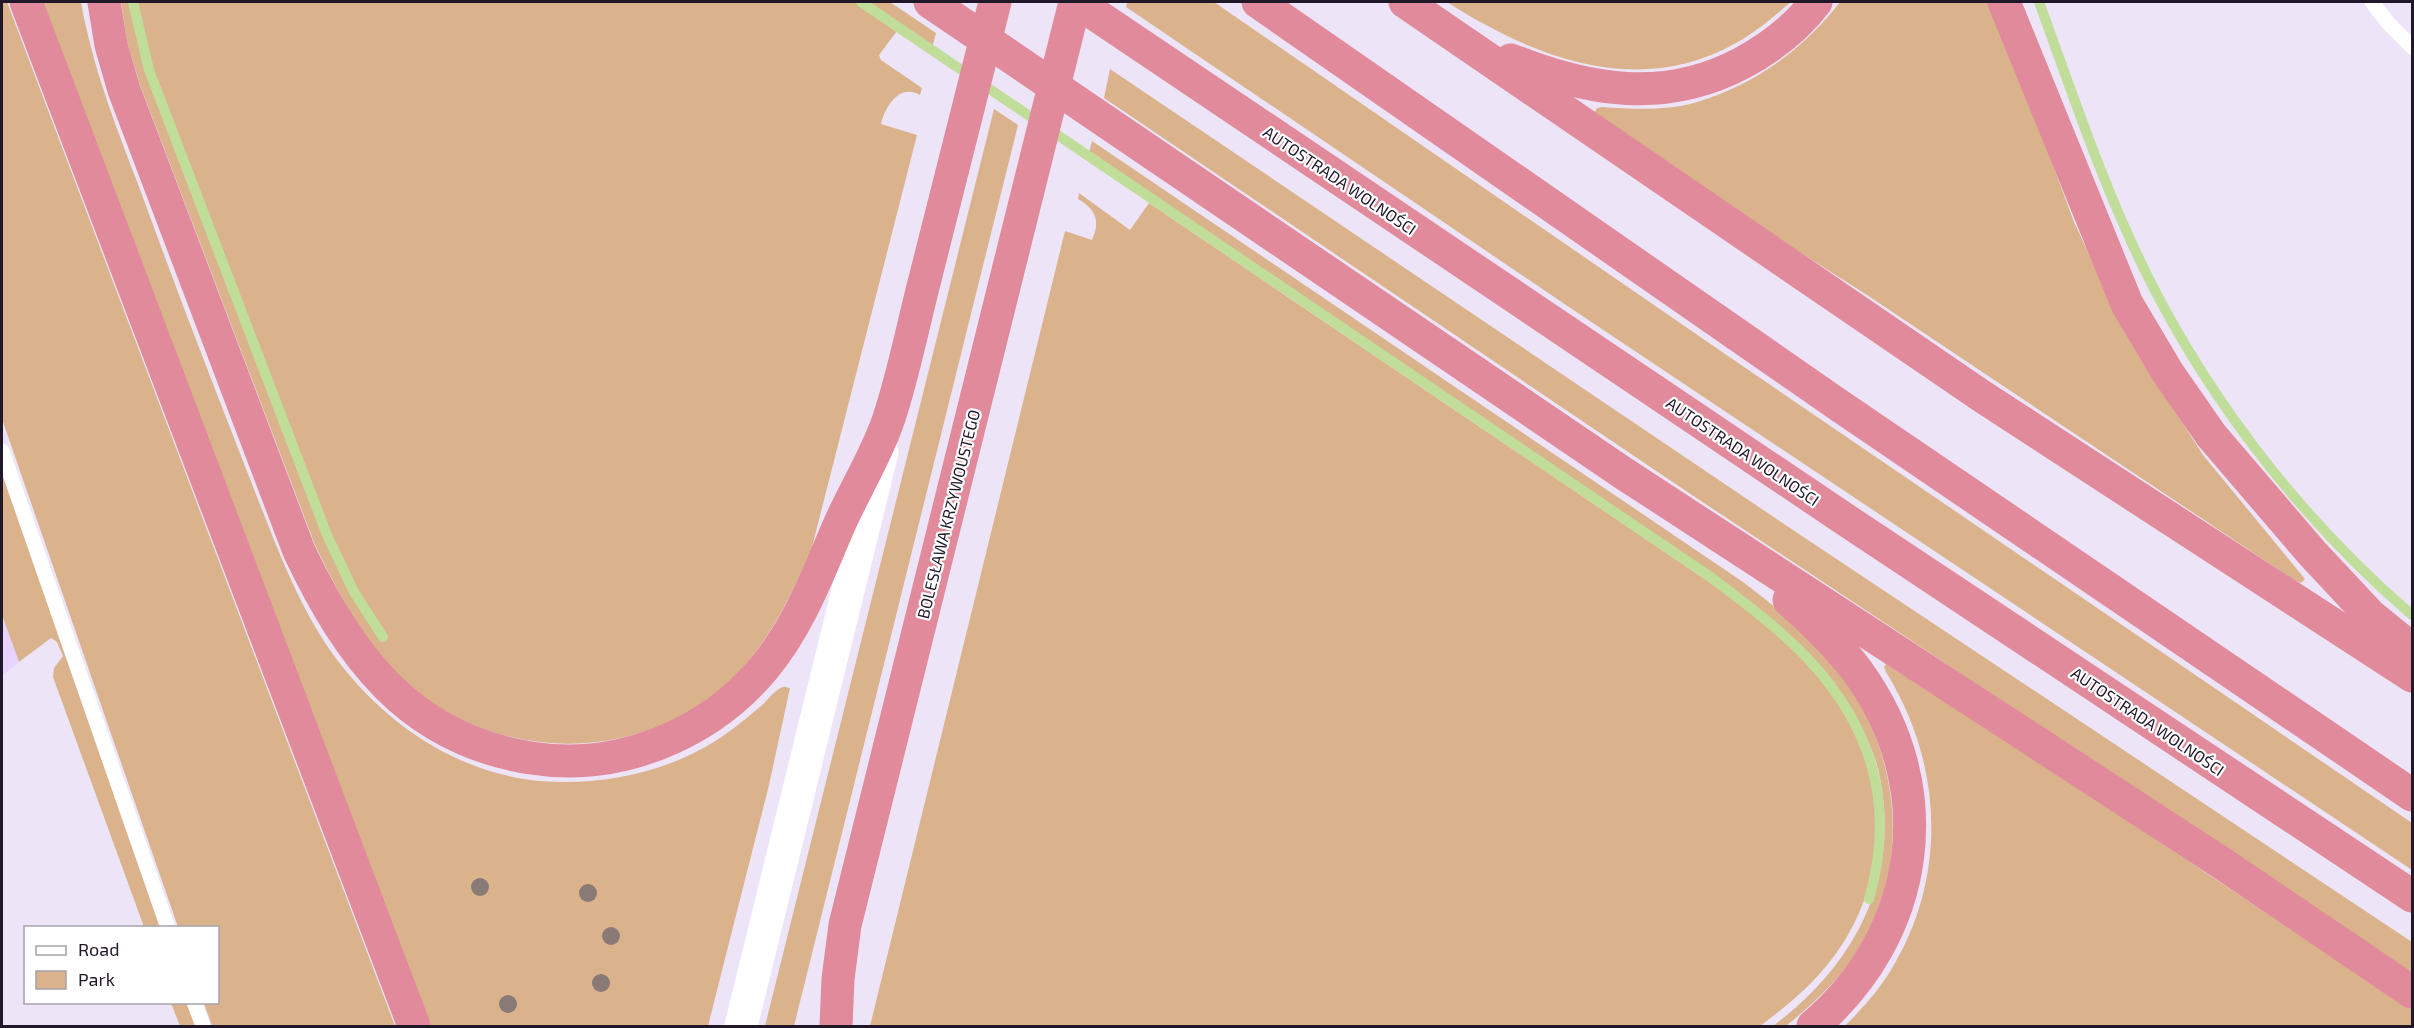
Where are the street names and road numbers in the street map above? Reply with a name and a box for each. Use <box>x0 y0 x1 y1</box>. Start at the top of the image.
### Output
street label: AUTOSTRADA WOLNOŚCI <box>1260 122 1420 238</box>
street label: AUTOSTRADA WOLNOŚCI <box>1663 393 1823 509</box>
street label: BOLESŁAWA KRZYWOUSTEGO <box>913 408 983 620</box>
street label: AUTOSTRADA WOLNOŚCI <box>2068 663 2228 779</box>

